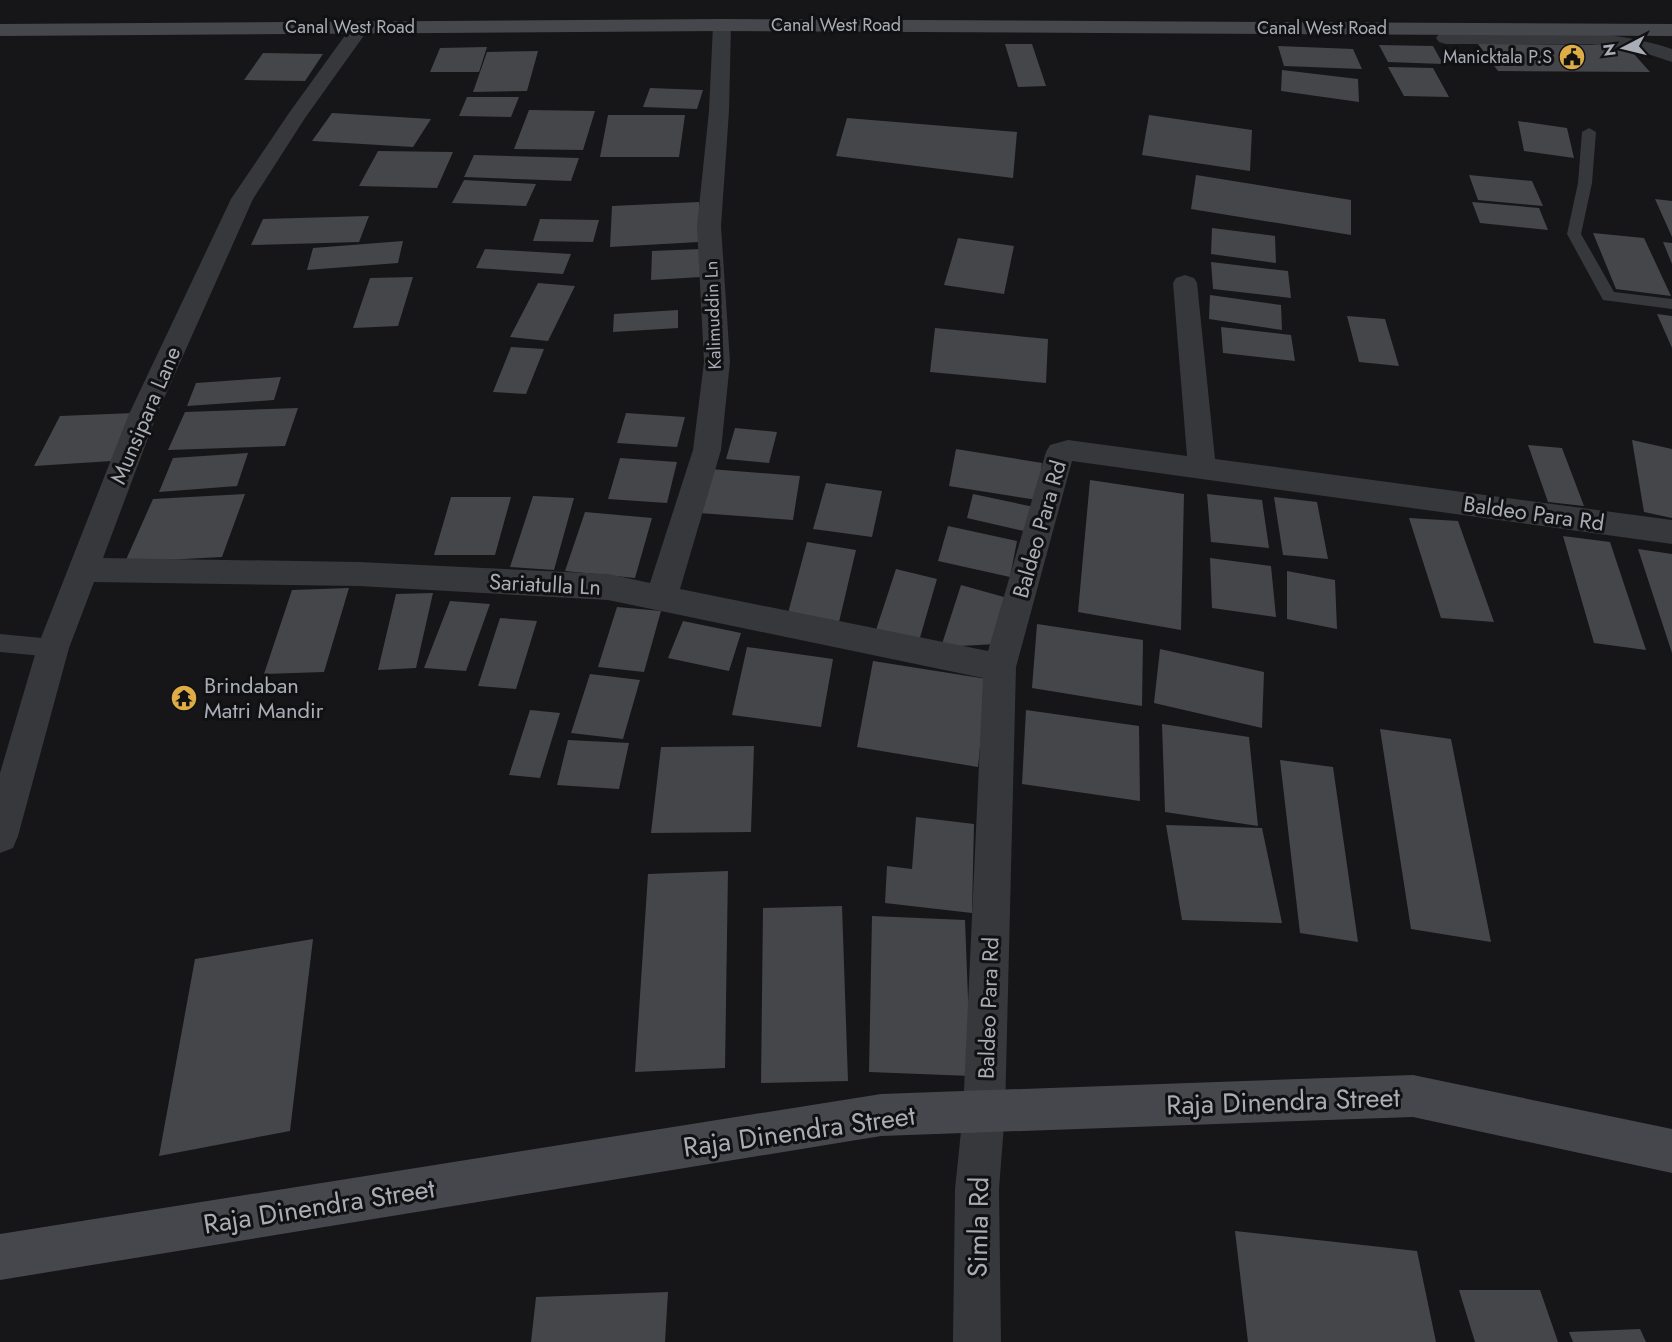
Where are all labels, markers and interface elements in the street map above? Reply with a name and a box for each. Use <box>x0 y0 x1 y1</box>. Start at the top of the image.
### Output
street label: Canal West Road <box>771 12 901 38</box>
street label: Canal West Road <box>285 14 415 40</box>
street label: Canal West Road <box>1257 15 1387 41</box>
north arrow <box>1594 18 1654 78</box>
public building icon: Manicktala P.S <box>1557 42 1587 72</box>
text: N <box>1597 42 1622 57</box>
place label: Manicktala P.S <box>1443 44 1552 70</box>
street label: Kalimuddin Ln <box>698 260 728 370</box>
street label: Munsipara Lane <box>102 341 188 489</box>
street label: Baldeo Para Rd <box>1004 456 1074 602</box>
street label: Baldeo Para Rd <box>1461 487 1607 539</box>
street label: Sariatulla Ln <box>488 565 602 603</box>
place label: Brindaban Matri Mandir <box>204 669 324 726</box>
temple icon: Brindaban Matri Mandir <box>169 683 199 713</box>
street label: Baldeo Para Rd <box>970 937 1006 1079</box>
street label: Raja Dinendra Street <box>1166 1077 1401 1125</box>
street label: Raja Dinendra Street <box>681 1095 918 1167</box>
street label: Raja Dinendra Street <box>201 1168 438 1244</box>
street label: Simla Rd <box>958 1176 998 1278</box>

